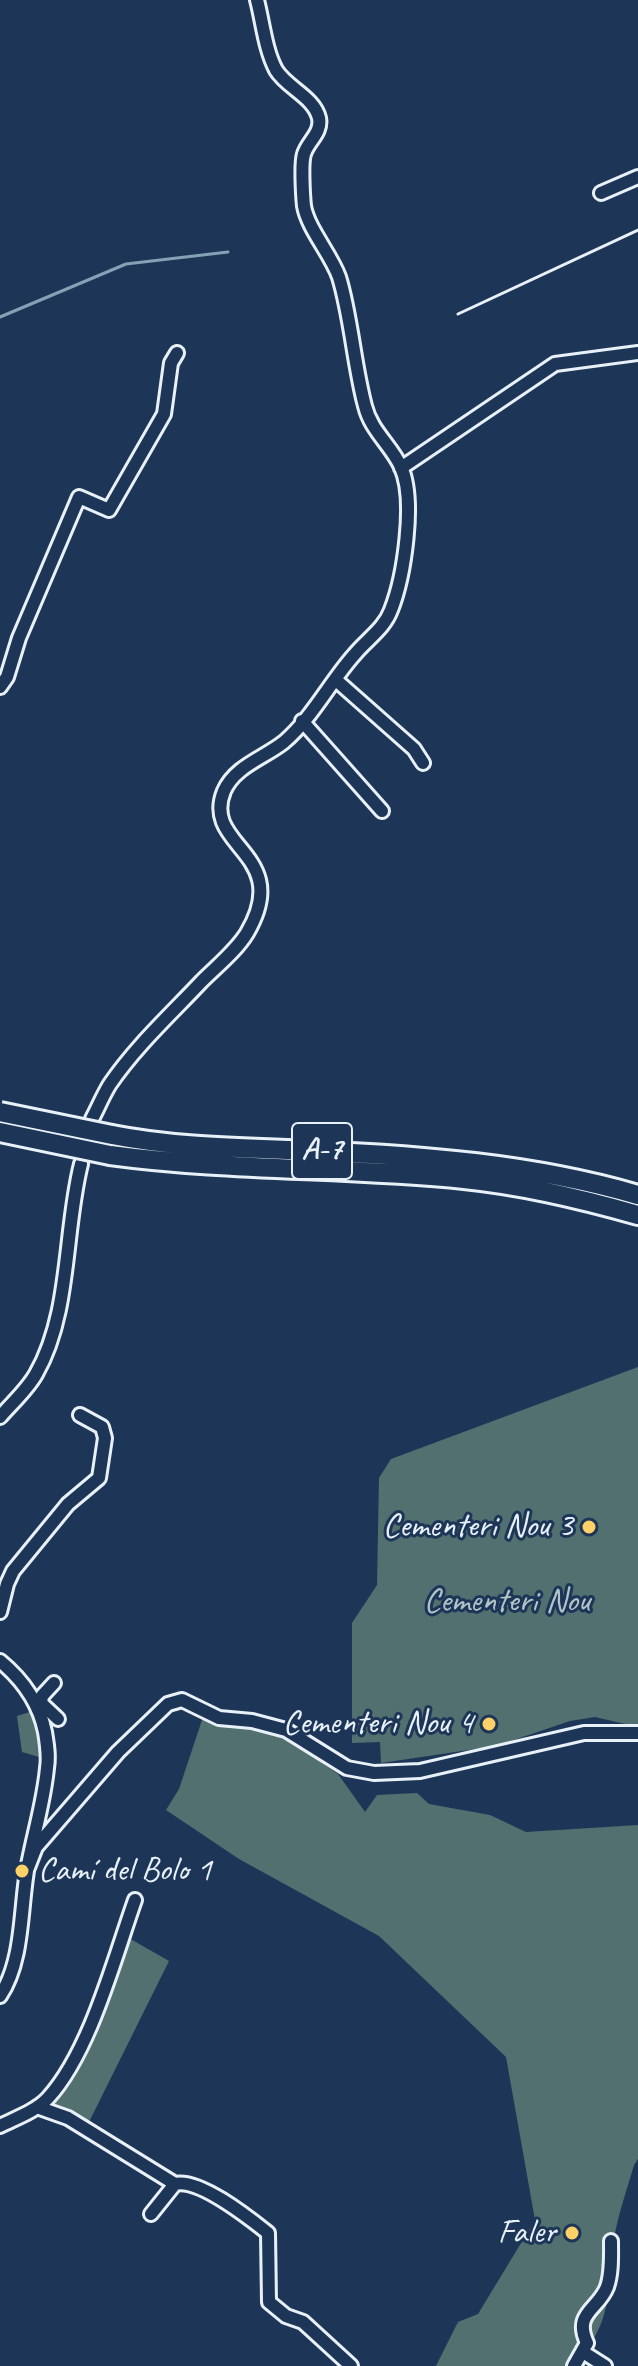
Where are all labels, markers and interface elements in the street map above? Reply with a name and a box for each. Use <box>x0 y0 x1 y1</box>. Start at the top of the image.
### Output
road number: A-7 <box>292 1123 352 1179</box>
place label: Cementeri Nou 3 <box>383 1507 573 1547</box>
marker: Cementeri Nou 3 <box>580 1518 598 1536</box>
park label: Cementeri Nou <box>424 1582 590 1622</box>
place label: Cementeri Nou 4 <box>283 1704 473 1744</box>
marker: Cementeri Nou 4 <box>480 1715 498 1733</box>
place label: Camí del Bolo 1 <box>38 1851 212 1891</box>
marker: Camí del Bolo 1 <box>13 1862 31 1880</box>
place label: Faler <box>498 2213 556 2253</box>
marker: Faler <box>563 2224 581 2242</box>

